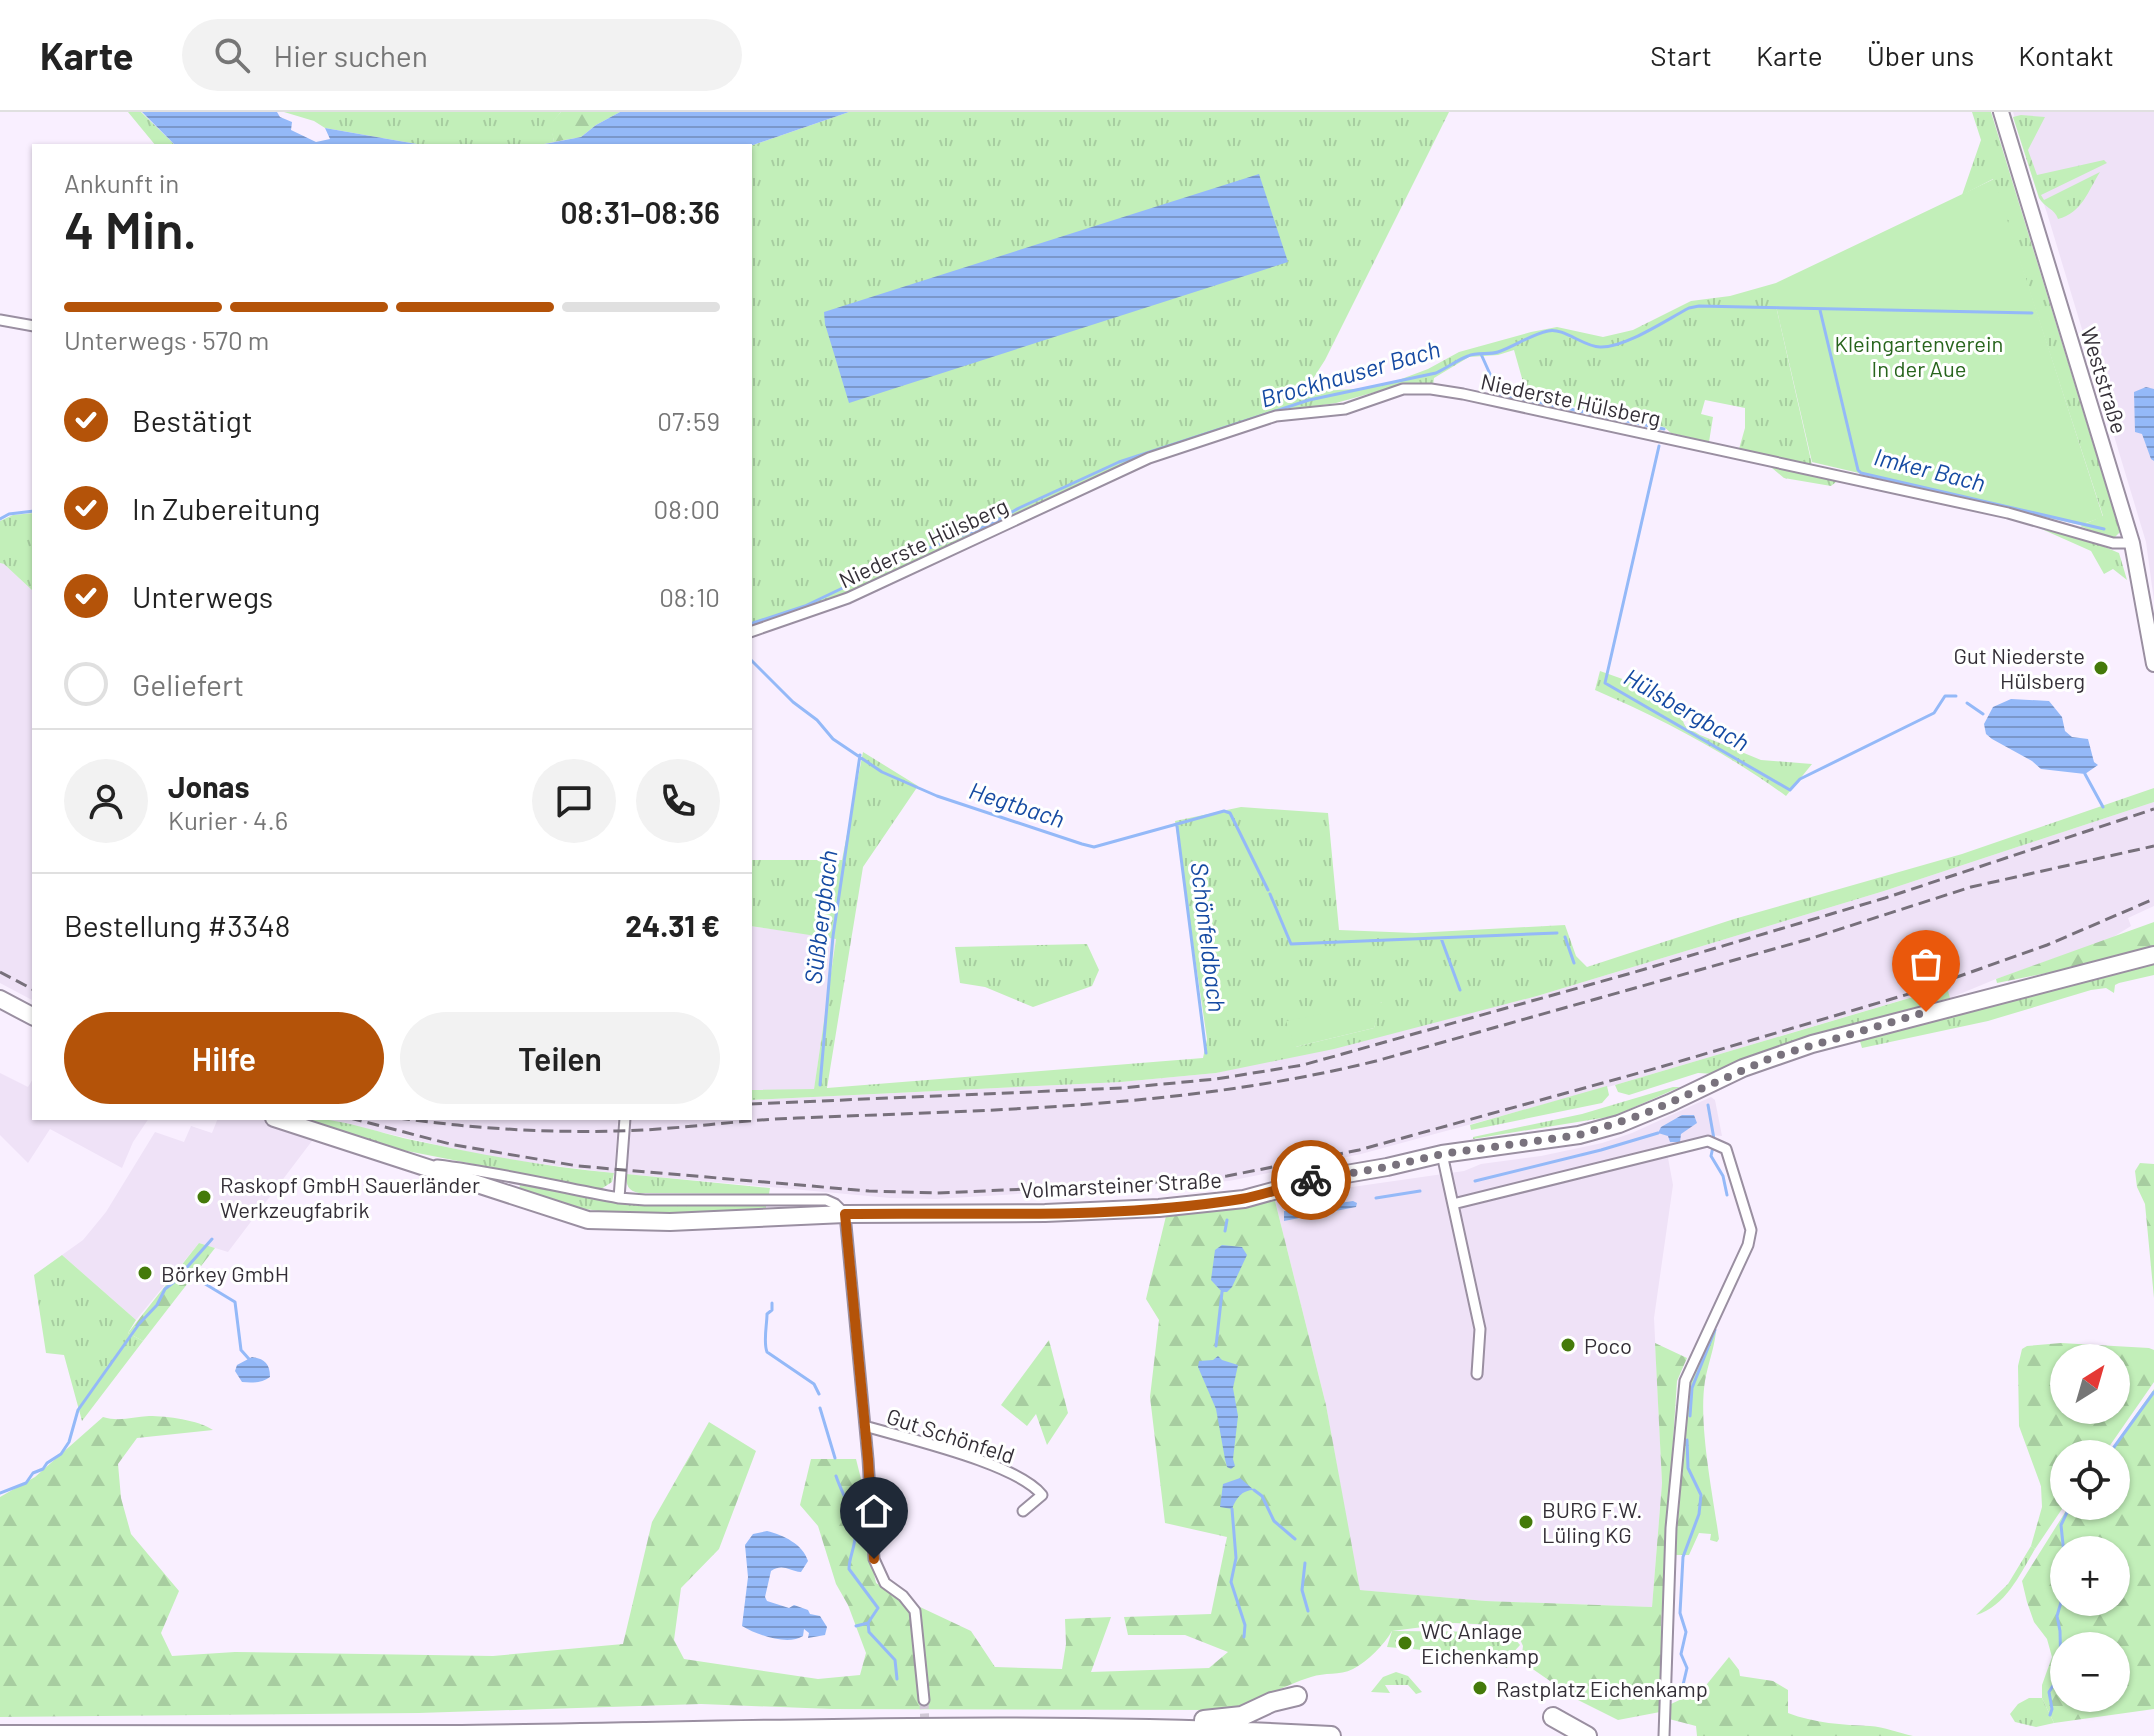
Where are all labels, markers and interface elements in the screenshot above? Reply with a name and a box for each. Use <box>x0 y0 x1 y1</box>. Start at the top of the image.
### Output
search box <box>182 19 742 91</box>
text: Karte <box>40 32 134 78</box>
icon: search <box>210 33 254 77</box>
text: Hier suchen <box>274 37 428 73</box>
text: Start <box>1650 38 1712 72</box>
text: Karte <box>1756 38 1823 72</box>
text: Über uns <box>1867 38 1974 72</box>
text: Kontakt <box>2018 38 2114 72</box>
text: Ankunft in <box>64 167 179 198</box>
text: 08:31–08:36 <box>560 194 720 230</box>
text: 4 Min. <box>64 197 197 259</box>
text: Unterwegs · 570 m <box>64 324 269 355</box>
street label: Weststraße <box>2076 324 2134 436</box>
park label: Kleingartenverein In der Aue <box>1835 330 2003 381</box>
water label: Brockhauser Bach <box>1257 334 1443 412</box>
street label: Niederste Hülsberg <box>1479 367 1663 431</box>
icon: check <box>64 398 108 442</box>
text: Bestätigt <box>132 402 253 438</box>
text: 07:59 <box>657 405 720 436</box>
water label: Imker Bach <box>1871 441 1989 497</box>
icon: check <box>64 486 108 530</box>
text: In Zubereitung <box>132 490 320 526</box>
street label: Niederste Hülsberg <box>834 491 1012 593</box>
text: 08:00 <box>654 493 720 524</box>
icon: check <box>64 574 108 618</box>
text: Unterwegs <box>132 578 273 614</box>
text: 08:10 <box>659 581 720 612</box>
place label: Gut Niederste Hülsberg <box>1953 642 2085 693</box>
marker: Gut Niederste Hülsberg <box>2092 659 2110 677</box>
water label: Hülsbergbach <box>1619 661 1755 757</box>
text: Geliefert <box>132 666 244 702</box>
button: person <box>64 759 148 843</box>
button: chat <box>532 759 616 843</box>
button: phone <box>636 759 720 843</box>
text: Jonas <box>168 768 250 804</box>
water label: Hegtbach <box>966 775 1068 833</box>
text: Kurier · 4.6 <box>168 804 288 835</box>
water label: Süßbergbach <box>797 848 843 986</box>
water label: Schönfeldbach <box>1185 860 1233 1014</box>
text: Bestellung #3348 <box>64 907 290 943</box>
text: 24.31 € <box>625 907 720 943</box>
pin <box>1892 930 1960 1012</box>
icon: bag <box>1904 942 1948 986</box>
button: Hilfe <box>64 1012 384 1104</box>
button: Teilen <box>400 1012 720 1104</box>
courier <box>1271 1140 1351 1220</box>
icon: bike <box>1289 1158 1333 1202</box>
street label: Volmarsteiner Straße <box>1020 1166 1222 1202</box>
place label: Raskopf GmbH Sauerländer Werkzeugfabrik <box>220 1171 480 1222</box>
marker: Raskopf GmbH Sauerländer Werkzeugfabrik <box>195 1188 213 1206</box>
place label: Börkey GmbH <box>161 1260 289 1286</box>
marker: Börkey GmbH <box>136 1264 154 1282</box>
place label: Poco <box>1584 1332 1632 1358</box>
marker: Poco <box>1559 1336 1577 1354</box>
north arrow <box>2050 1344 2130 1424</box>
map controls <box>2050 1344 2130 1712</box>
street label: Gut Schönfeld <box>884 1402 1018 1468</box>
button: locate <box>2050 1440 2130 1520</box>
pin <box>840 1477 908 1559</box>
icon: home <box>852 1489 896 1533</box>
place label: BURG F.W. Lüling KG <box>1542 1496 1642 1547</box>
marker: BURG F.W. Lüling KG <box>1517 1513 1535 1531</box>
button: + <box>2050 1536 2130 1616</box>
place label: WC Anlage Eichenkamp <box>1421 1617 1539 1668</box>
button: − <box>2050 1632 2130 1712</box>
marker: WC Anlage Eichenkamp <box>1396 1634 1414 1652</box>
place label: Rastplatz Eichenkamp <box>1496 1675 1708 1701</box>
marker: Rastplatz Eichenkamp <box>1471 1679 1489 1697</box>

